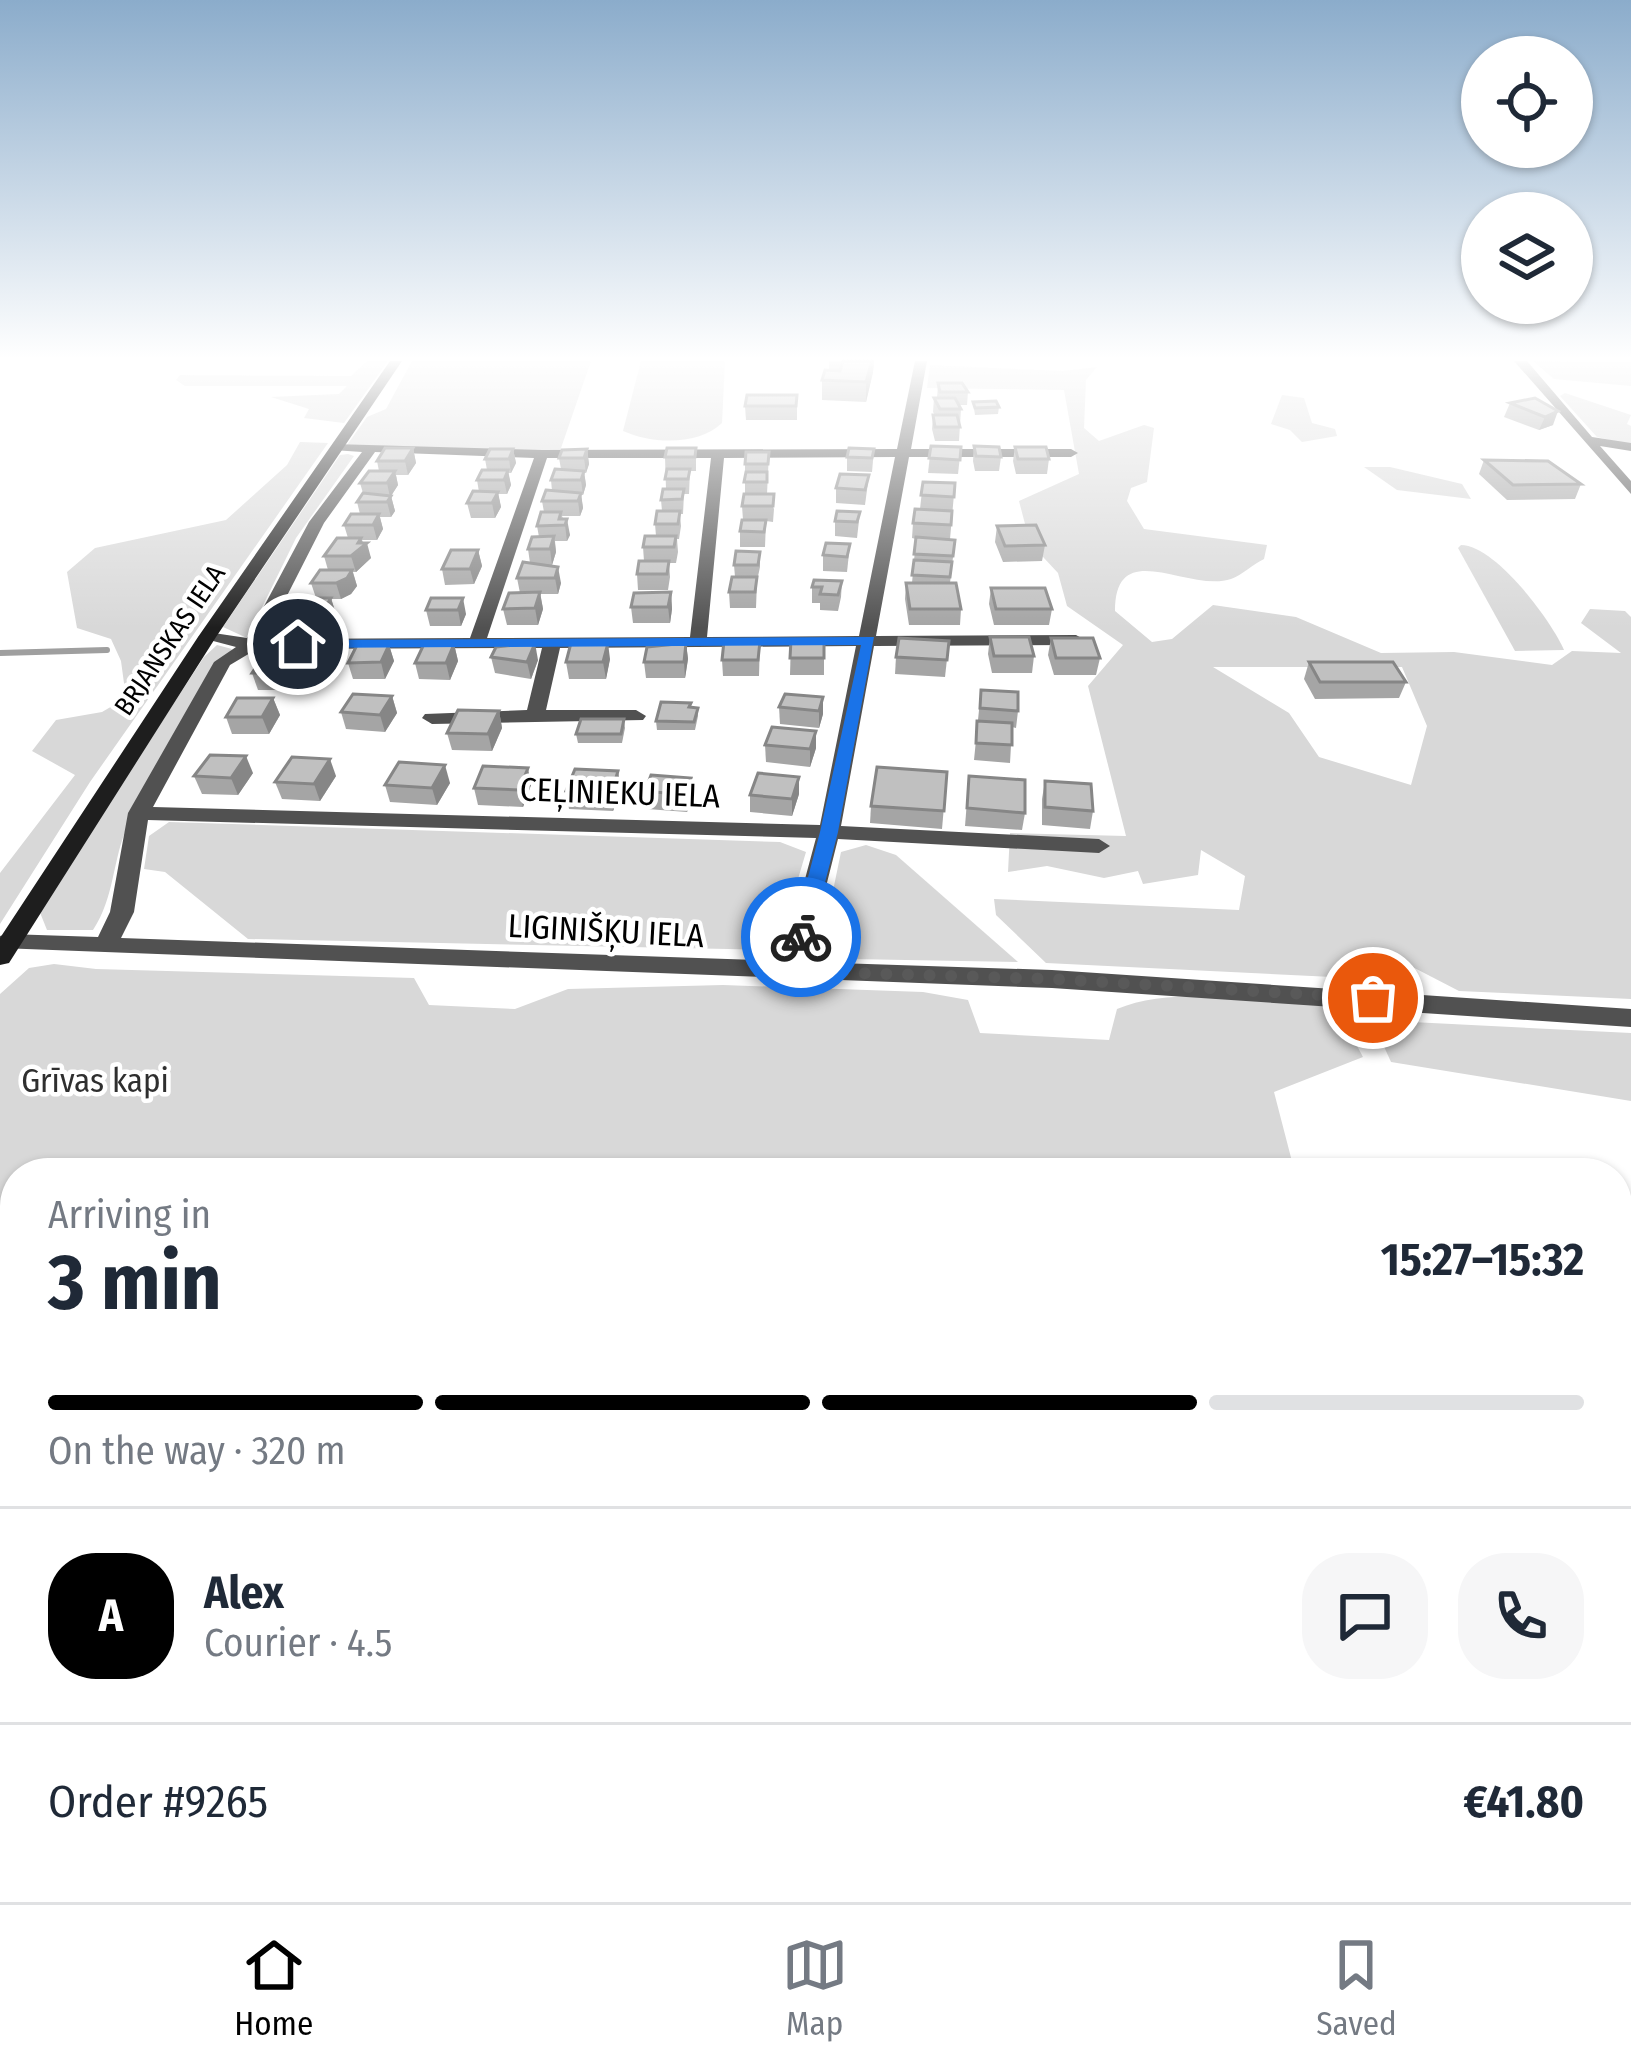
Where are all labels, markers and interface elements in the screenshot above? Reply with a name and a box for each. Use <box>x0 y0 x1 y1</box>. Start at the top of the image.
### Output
map controls <box>1461 36 1593 324</box>
button: locate <box>1461 36 1593 168</box>
button: layers <box>1461 192 1593 324</box>
street label: BRJANSKAS IELA <box>108 558 233 721</box>
pin <box>247 593 349 695</box>
icon: home <box>265 611 331 677</box>
street label: CEĻINIEKU IELA <box>519 770 721 818</box>
courier <box>741 877 861 997</box>
icon: bike <box>768 904 834 970</box>
street label: LIGINIŠĶU IELA <box>507 906 706 957</box>
pin <box>1322 947 1424 1049</box>
icon: bag <box>1340 965 1406 1031</box>
park label: Grīvas kapi <box>21 1061 169 1101</box>
text: Arriving in <box>48 1192 211 1238</box>
text: 15:27–15:32 <box>1381 1233 1584 1287</box>
text: 3 min <box>48 1236 222 1330</box>
text: On the way · 320 m <box>48 1428 345 1474</box>
button: chat <box>1302 1553 1428 1679</box>
button: phone <box>1458 1553 1584 1679</box>
text: Alex <box>204 1566 284 1620</box>
text: A <box>99 1589 123 1643</box>
text: Courier · 4.5 <box>204 1620 392 1666</box>
text: Order #9265 <box>48 1775 268 1829</box>
text: €41.80 <box>1464 1775 1584 1829</box>
tab: Home <box>234 1932 313 2044</box>
tab: Map <box>782 1932 848 2044</box>
tab: Saved <box>1316 1932 1397 2044</box>

